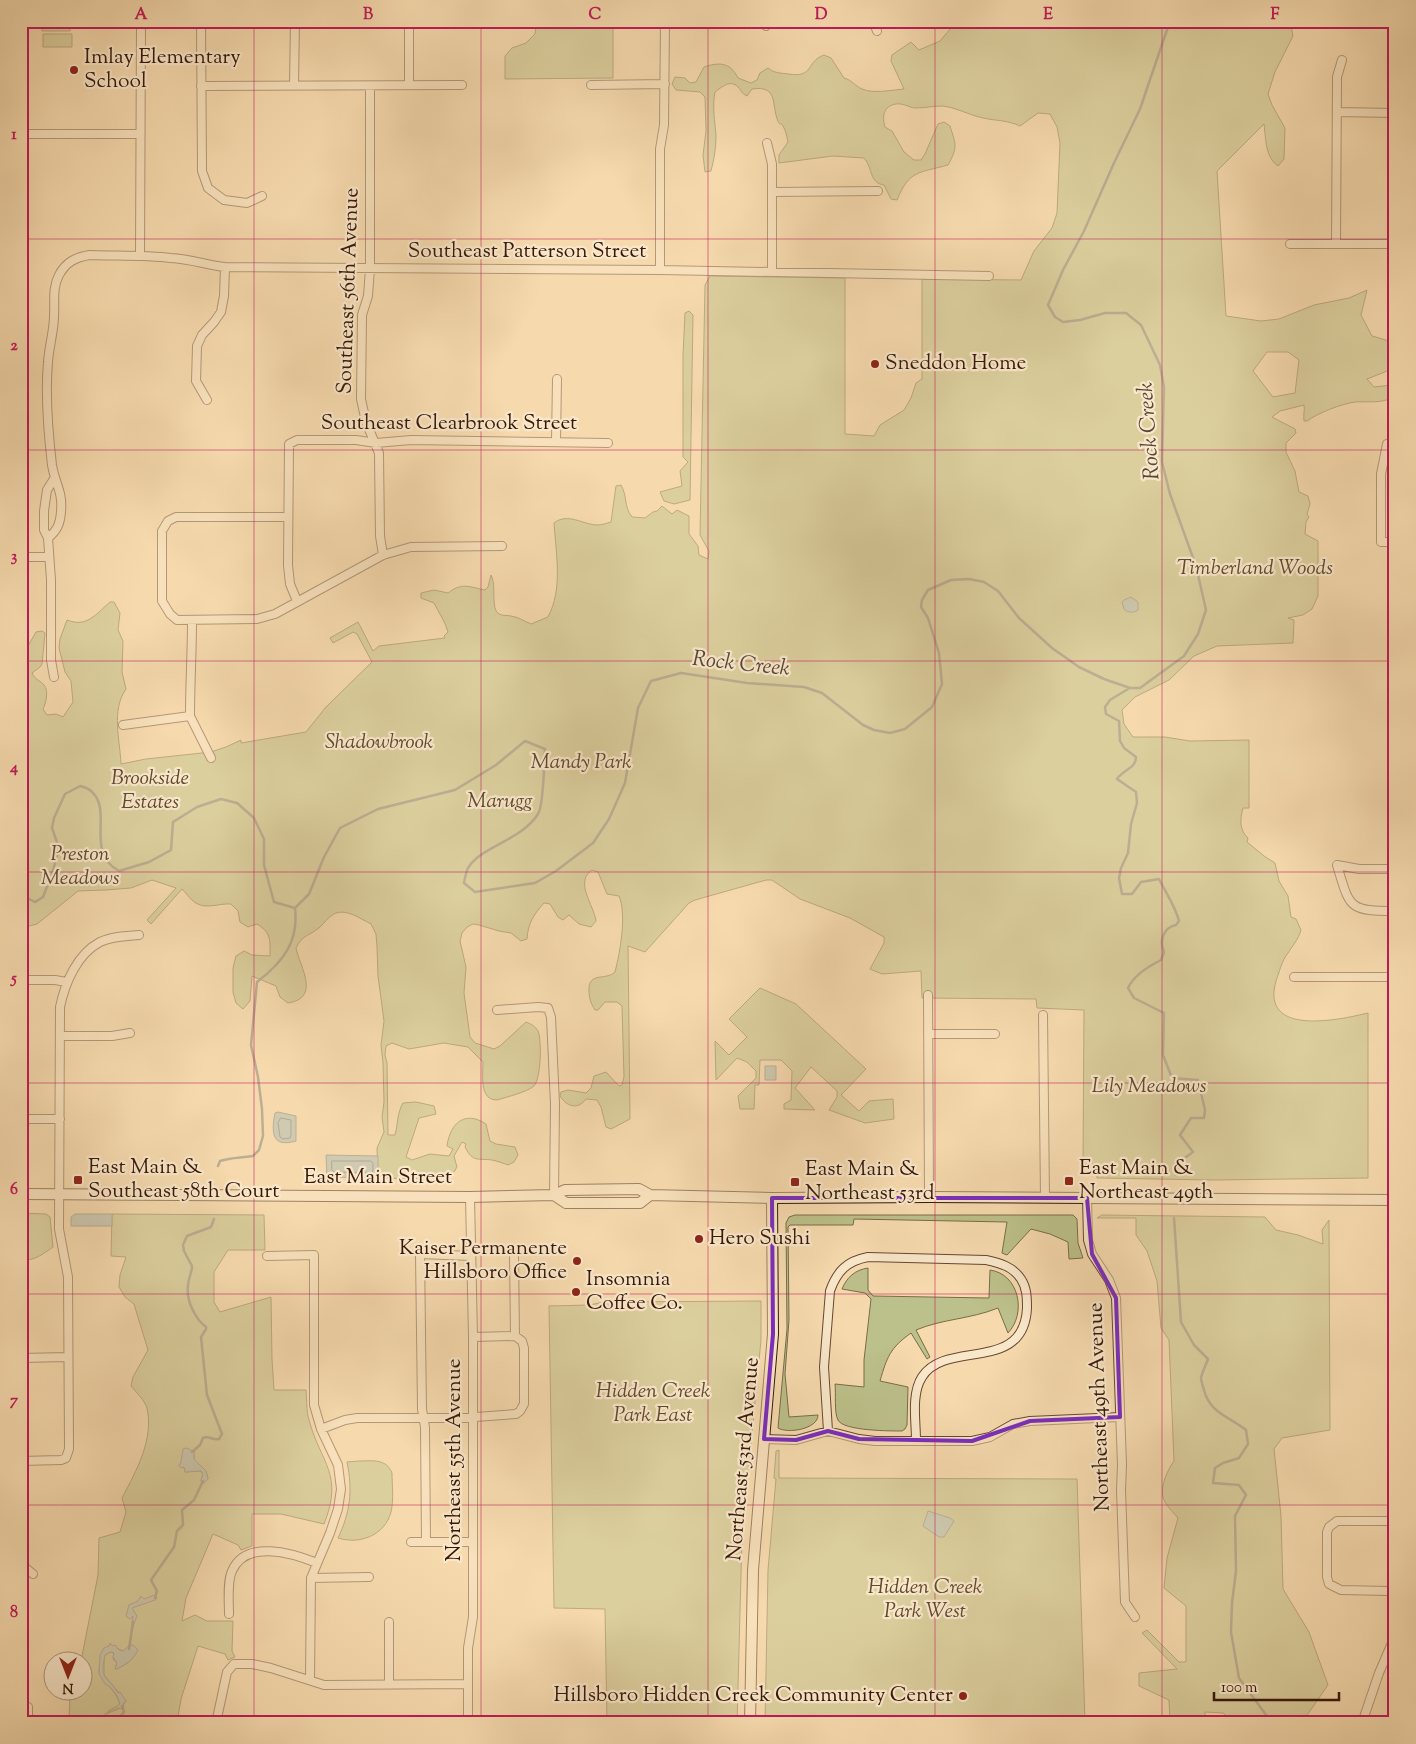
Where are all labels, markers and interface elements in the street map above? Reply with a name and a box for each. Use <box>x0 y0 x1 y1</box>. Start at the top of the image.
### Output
text: A <box>135 4 148 27</box>
text: B <box>363 4 373 27</box>
text: C <box>589 4 602 27</box>
text: D <box>815 4 828 27</box>
text: E <box>1043 4 1053 27</box>
text: F <box>1271 4 1280 27</box>
place label: Imlay Elementary School <box>84 43 241 97</box>
marker: Imlay Elementary School <box>68 64 80 76</box>
text: 1 <box>11 124 17 147</box>
street label: Southeast 56th Avenue <box>330 187 368 395</box>
street label: Southeast Patterson Street <box>408 237 646 267</box>
text: 2 <box>10 335 18 358</box>
place label: Sneddon Home <box>885 349 1026 379</box>
marker: Sneddon Home <box>869 358 881 370</box>
water label: Rock Creek <box>1131 381 1169 481</box>
street label: Southeast Clearbrook Street <box>321 409 577 439</box>
text: 3 <box>11 546 18 569</box>
park label: Timberland Woods <box>1177 554 1333 584</box>
water label: Rock Creek <box>691 644 791 686</box>
park label: Shadowbrook <box>325 728 434 758</box>
park label: Mandy Park <box>530 748 632 778</box>
text: 4 <box>9 757 18 780</box>
park label: Brookside Estates <box>111 764 189 818</box>
park label: Marugg <box>467 787 533 817</box>
park label: Preston Meadows <box>41 840 119 894</box>
text: 5 <box>9 968 17 991</box>
park label: Lily Meadows <box>1092 1072 1206 1102</box>
place label: East Main & Southeast 58th Court <box>88 1153 279 1207</box>
place label: East Main & Northeast 49th <box>1079 1154 1214 1208</box>
place label: East Main & Northeast 53rd <box>805 1155 935 1209</box>
street label: East Main Street <box>304 1163 452 1193</box>
marker: East Main & Southeast 58th Court <box>72 1174 84 1186</box>
marker: East Main & Northeast 49th <box>1063 1175 1075 1187</box>
marker: East Main & Northeast 53rd <box>789 1176 801 1188</box>
text: 6 <box>10 1179 18 1202</box>
place label: Hero Sushi <box>709 1224 810 1254</box>
marker: Hero Sushi <box>693 1233 705 1245</box>
place label: Kaiser Permanente Hillsboro Office <box>399 1234 567 1288</box>
marker: Kaiser Permanente Hillsboro Office <box>571 1255 583 1267</box>
place label: Insomnia Coffee Co. <box>586 1265 683 1319</box>
marker: Insomnia Coffee Co. <box>570 1286 582 1298</box>
street label: Northeast 49th Avenue <box>1081 1302 1119 1512</box>
street label: Northeast 53rd Avenue <box>720 1356 768 1562</box>
street label: Northeast 55th Avenue <box>440 1358 470 1562</box>
park label: Hidden Creek Park East <box>596 1377 711 1431</box>
text: 7 <box>10 1390 19 1413</box>
park label: Hidden Creek Park West <box>868 1573 983 1627</box>
text: 8 <box>10 1602 18 1625</box>
north arrow <box>42 1652 92 1702</box>
scale bar <box>1214 1669 1338 1701</box>
text: N <box>62 1677 74 1697</box>
text: 100 m <box>1221 1678 1258 1699</box>
place label: Hillsboro Hidden Creek Community Center <box>554 1681 953 1711</box>
marker: Hillsboro Hidden Creek Community Center <box>957 1690 969 1702</box>

